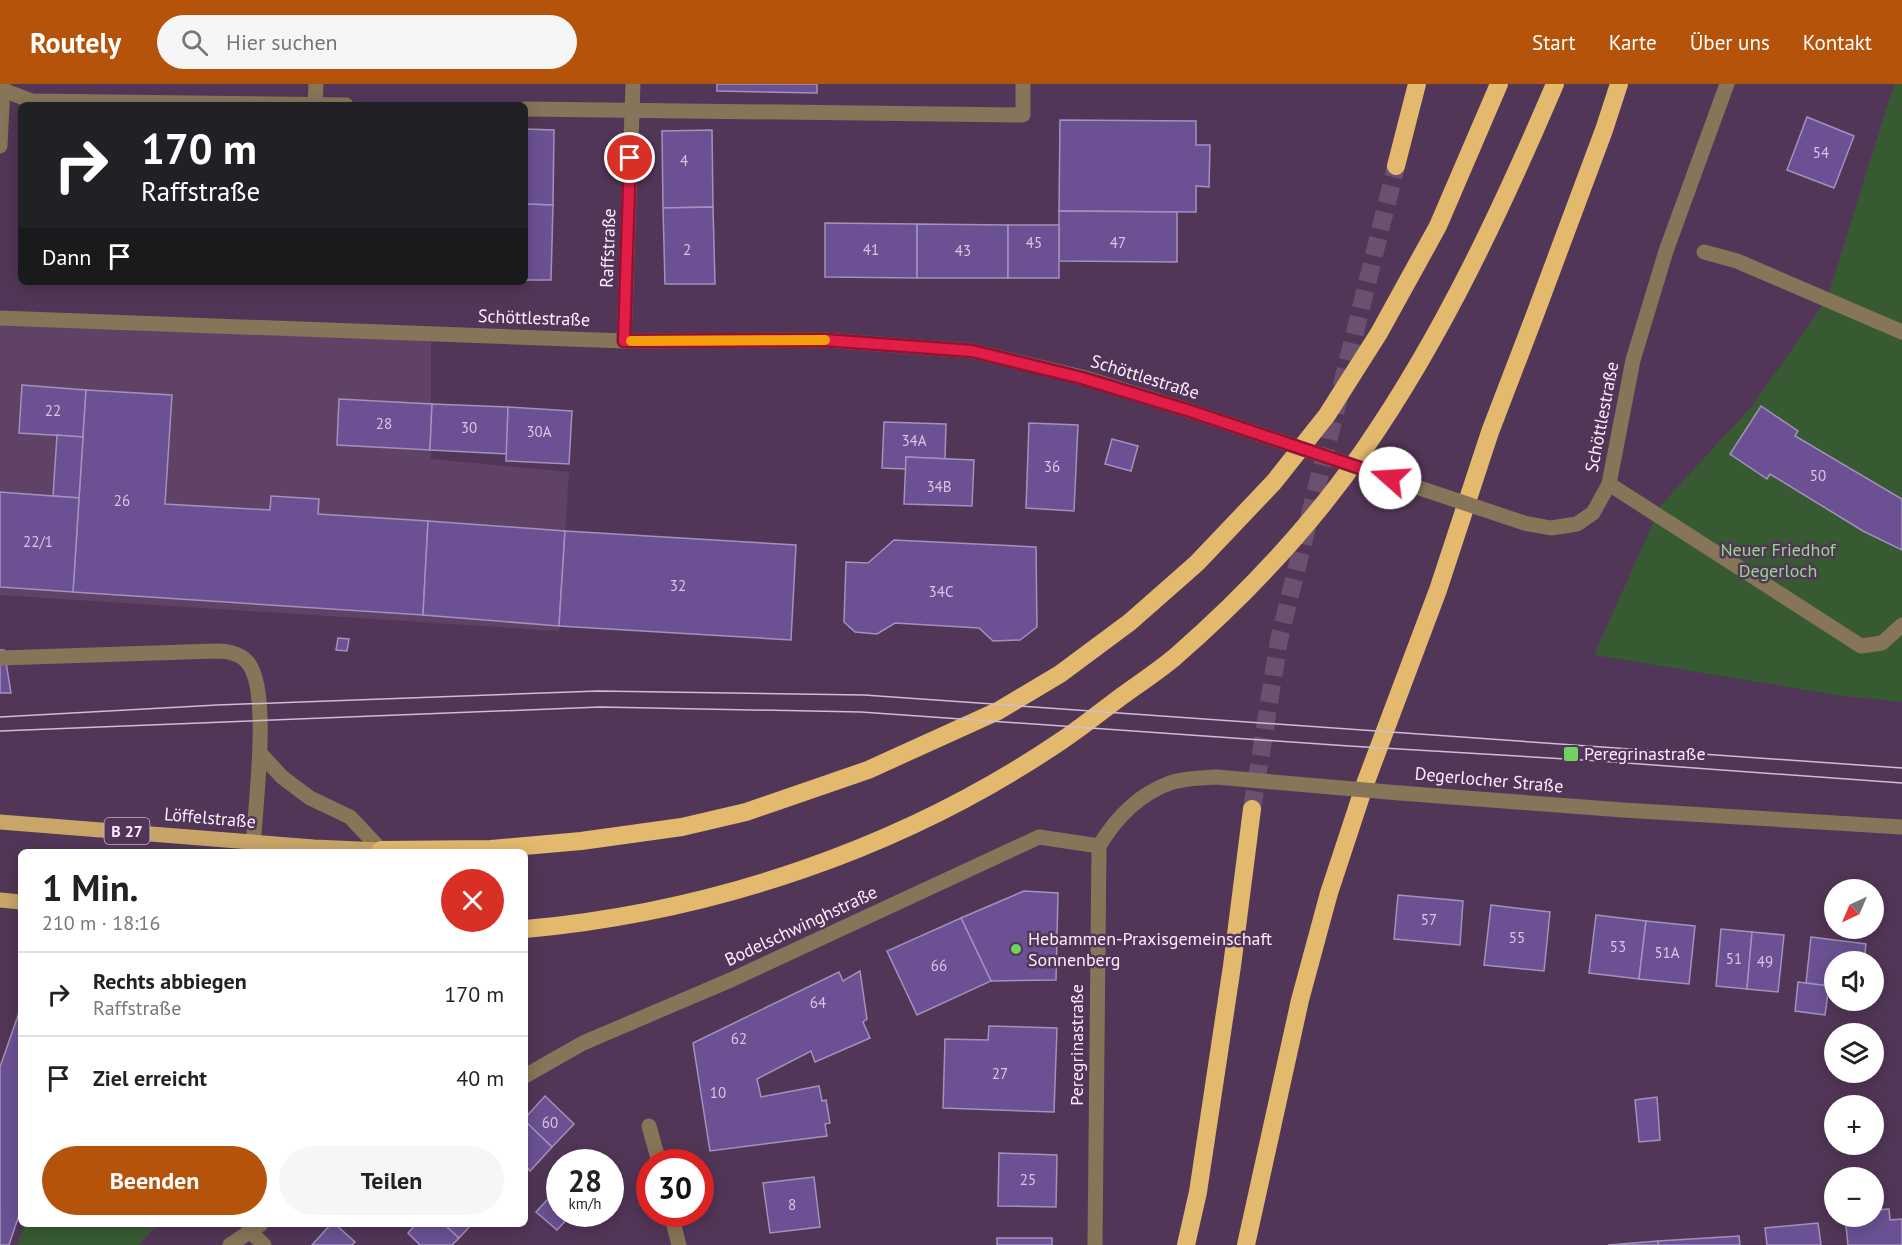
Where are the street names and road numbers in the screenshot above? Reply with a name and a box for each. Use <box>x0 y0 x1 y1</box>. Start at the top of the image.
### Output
street label: Raffstraße <box>595 208 620 288</box>
street label: Schöttlestraße <box>477 304 591 331</box>
street label: Schöttlestraße <box>1088 349 1202 404</box>
street label: Schöttlestraße <box>1580 360 1624 474</box>
street label: Degerlocher Straße <box>1414 762 1564 797</box>
street label: Löffelstraße <box>163 802 257 833</box>
road number: B 27 <box>104 818 150 844</box>
street label: Bodelschwinghstraße <box>721 880 881 971</box>
street label: Peregrinastraße <box>1065 984 1088 1106</box>

